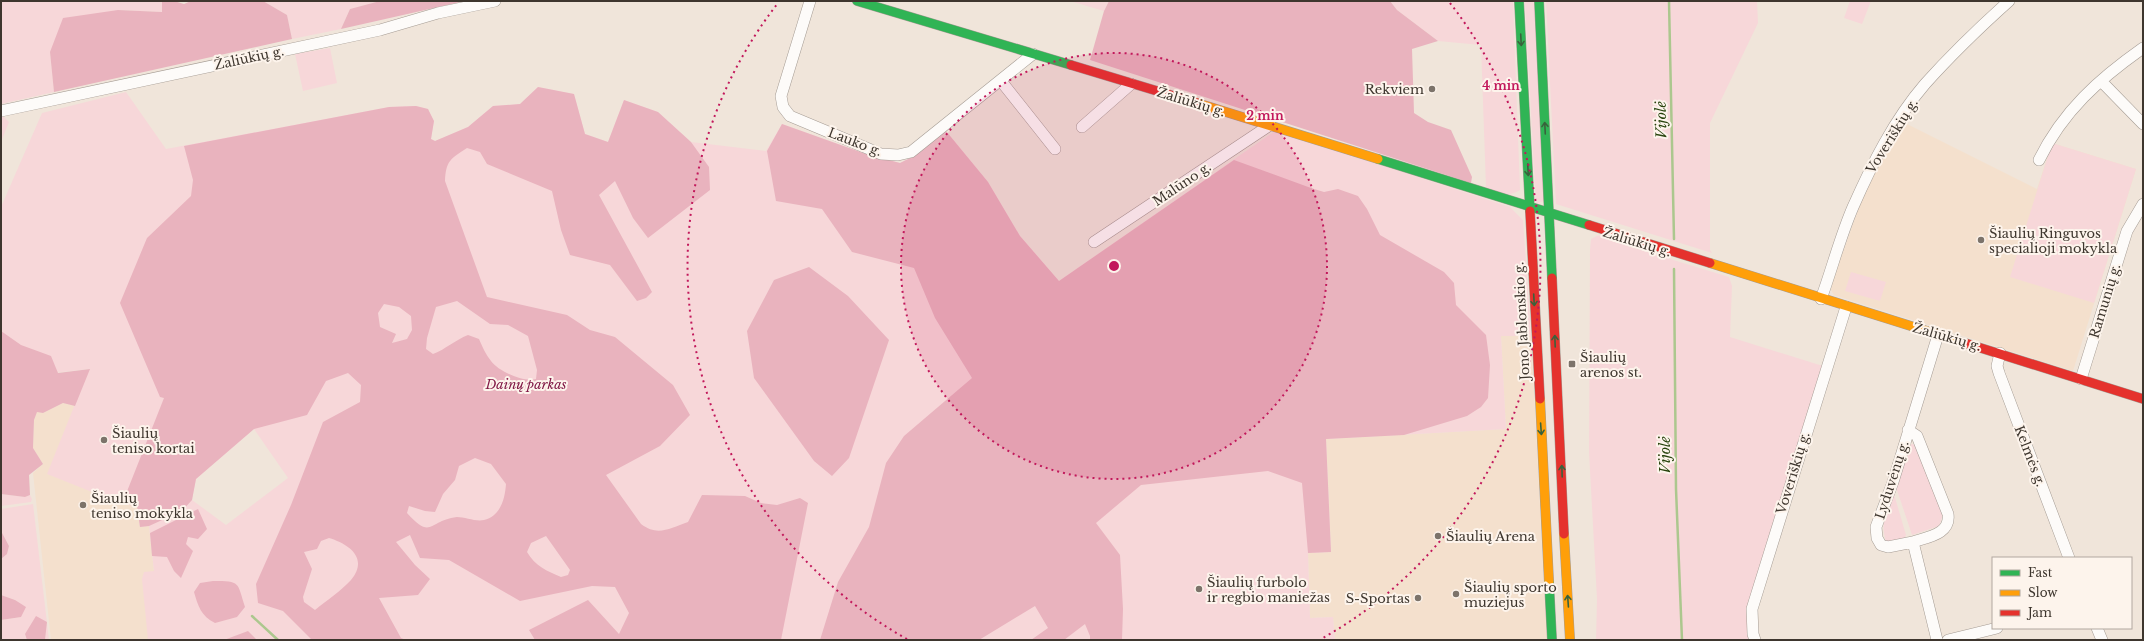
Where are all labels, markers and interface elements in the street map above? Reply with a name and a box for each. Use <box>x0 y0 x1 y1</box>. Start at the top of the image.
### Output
one-way arrow <box>1518 33 1525 46</box>
street label: Žaliūkių g. <box>213 42 285 74</box>
text: 4 min <box>1482 78 1520 93</box>
place label: Rekviem <box>1365 81 1424 98</box>
street label: Žaliūkių g. <box>1155 84 1227 120</box>
marker: Rekviem <box>1427 84 1437 94</box>
street label: Voveriškių g. <box>1862 95 1922 177</box>
water label: Vijolė <box>1652 100 1670 139</box>
text: 2 min <box>1246 108 1284 123</box>
one-way arrow <box>1542 122 1549 135</box>
street label: Lauko g. <box>826 124 884 160</box>
street label: Malūno g. <box>1150 158 1214 210</box>
one-way arrow <box>1524 163 1531 176</box>
street label: Žaliūkių g. <box>1601 224 1673 260</box>
place label: Šiaulių Ringuvos specialioji mokykla <box>1989 225 2118 257</box>
marker: Šiaulių Ringuvos specialioji mokykla <box>1976 235 1986 245</box>
centre of rings <box>1107 259 1121 273</box>
street label: Jono Jablonskio g. <box>1510 261 1534 383</box>
street label: Ramunių g. <box>2086 262 2124 340</box>
one-way arrow <box>1530 293 1538 306</box>
street label: Žaliūkių g. <box>1911 319 1983 355</box>
one-way arrow <box>1552 335 1559 348</box>
place label: Šiaulių arenos st. <box>1580 349 1642 381</box>
marker: Šiaulių arenos st. <box>1567 359 1577 369</box>
park label: Dainų parkas <box>484 376 567 393</box>
one-way arrow <box>1537 422 1544 435</box>
street label: Kelmės g. <box>2011 423 2049 489</box>
place label: Šiaulių teniso kortai <box>112 425 195 457</box>
street label: Voveriškių g. <box>1772 430 1814 517</box>
marker: Šiaulių teniso kortai <box>99 435 109 445</box>
water label: Vijolė <box>1656 436 1674 474</box>
street label: Lyduvėnų g. <box>1871 438 1913 522</box>
one-way arrow <box>1558 465 1566 478</box>
place label: Šiaulių teniso mokykla <box>91 490 194 522</box>
marker: Šiaulių teniso mokykla <box>78 500 88 510</box>
place label: Šiaulių Arena <box>1446 528 1536 545</box>
marker: Šiaulių Arena <box>1433 531 1443 541</box>
legend <box>1992 557 2132 629</box>
text: Fast <box>2028 565 2053 580</box>
place label: Šiaulių furbolo ir regbio maniežas <box>1207 574 1330 606</box>
place label: Šiaulių sporto muziejus <box>1464 579 1557 611</box>
marker: Šiaulių furbolo ir regbio maniežas <box>1194 584 1204 594</box>
text: Slow <box>2028 585 2058 600</box>
marker: Šiaulių sporto muziejus <box>1451 589 1461 599</box>
place label: S-Sportas <box>1346 590 1410 607</box>
marker: S-Sportas <box>1413 593 1423 603</box>
one-way arrow <box>1564 595 1571 608</box>
text: Jam <box>2026 605 2052 620</box>

